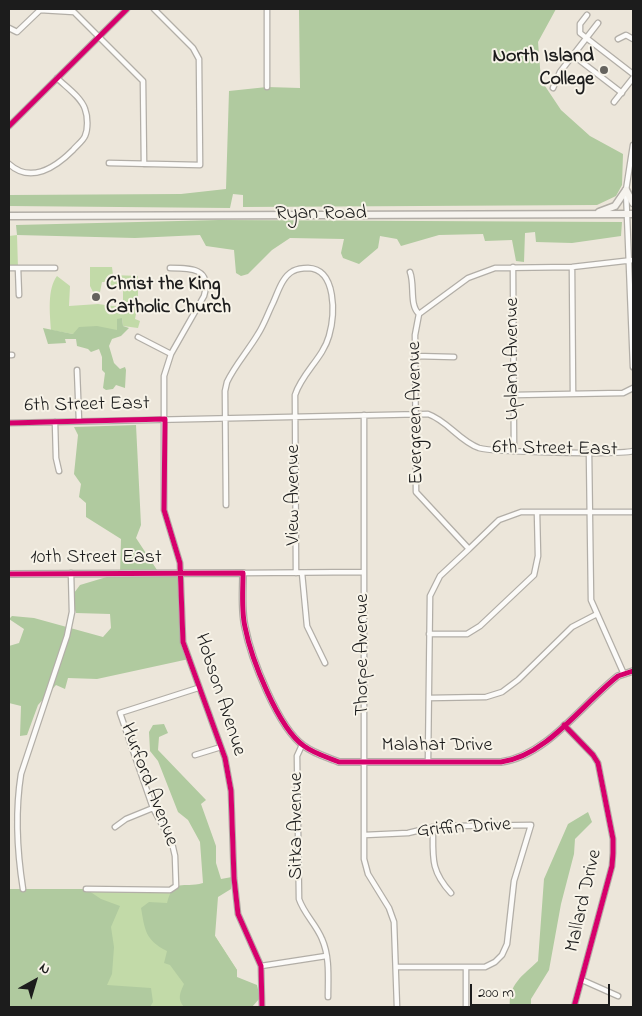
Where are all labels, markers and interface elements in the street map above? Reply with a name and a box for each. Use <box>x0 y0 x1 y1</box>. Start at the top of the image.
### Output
place label: North Island College <box>493 46 594 93</box>
marker: North Island College <box>598 64 610 76</box>
street label: Ryan Road <box>275 203 367 227</box>
place label: Christ the King Catholic Church <box>106 274 231 321</box>
marker: Christ the King Catholic Church <box>90 291 102 303</box>
street label: Upland Avenue <box>502 298 526 420</box>
street label: Evergreen Avenue <box>404 341 430 485</box>
street label: 6th Street East <box>24 393 150 419</box>
street label: 6th Street East <box>492 437 618 463</box>
street label: View Avenue <box>283 445 307 545</box>
street label: 10th Street East <box>30 547 162 571</box>
street label: Thorpe Avenue <box>352 594 376 716</box>
street label: Hobson Avenue <box>188 631 250 759</box>
street label: Hurford Avenue <box>114 720 182 850</box>
street label: Malahat Drive <box>382 735 492 759</box>
street label: Sitka Avenue <box>286 772 310 880</box>
street label: Griffin Drive <box>416 814 512 844</box>
street label: Mallard Drive <box>562 847 608 955</box>
north arrow <box>10 956 60 1006</box>
text: N <box>34 958 55 980</box>
scale bar <box>472 974 612 1006</box>
text: 200 m <box>478 982 514 1004</box>

